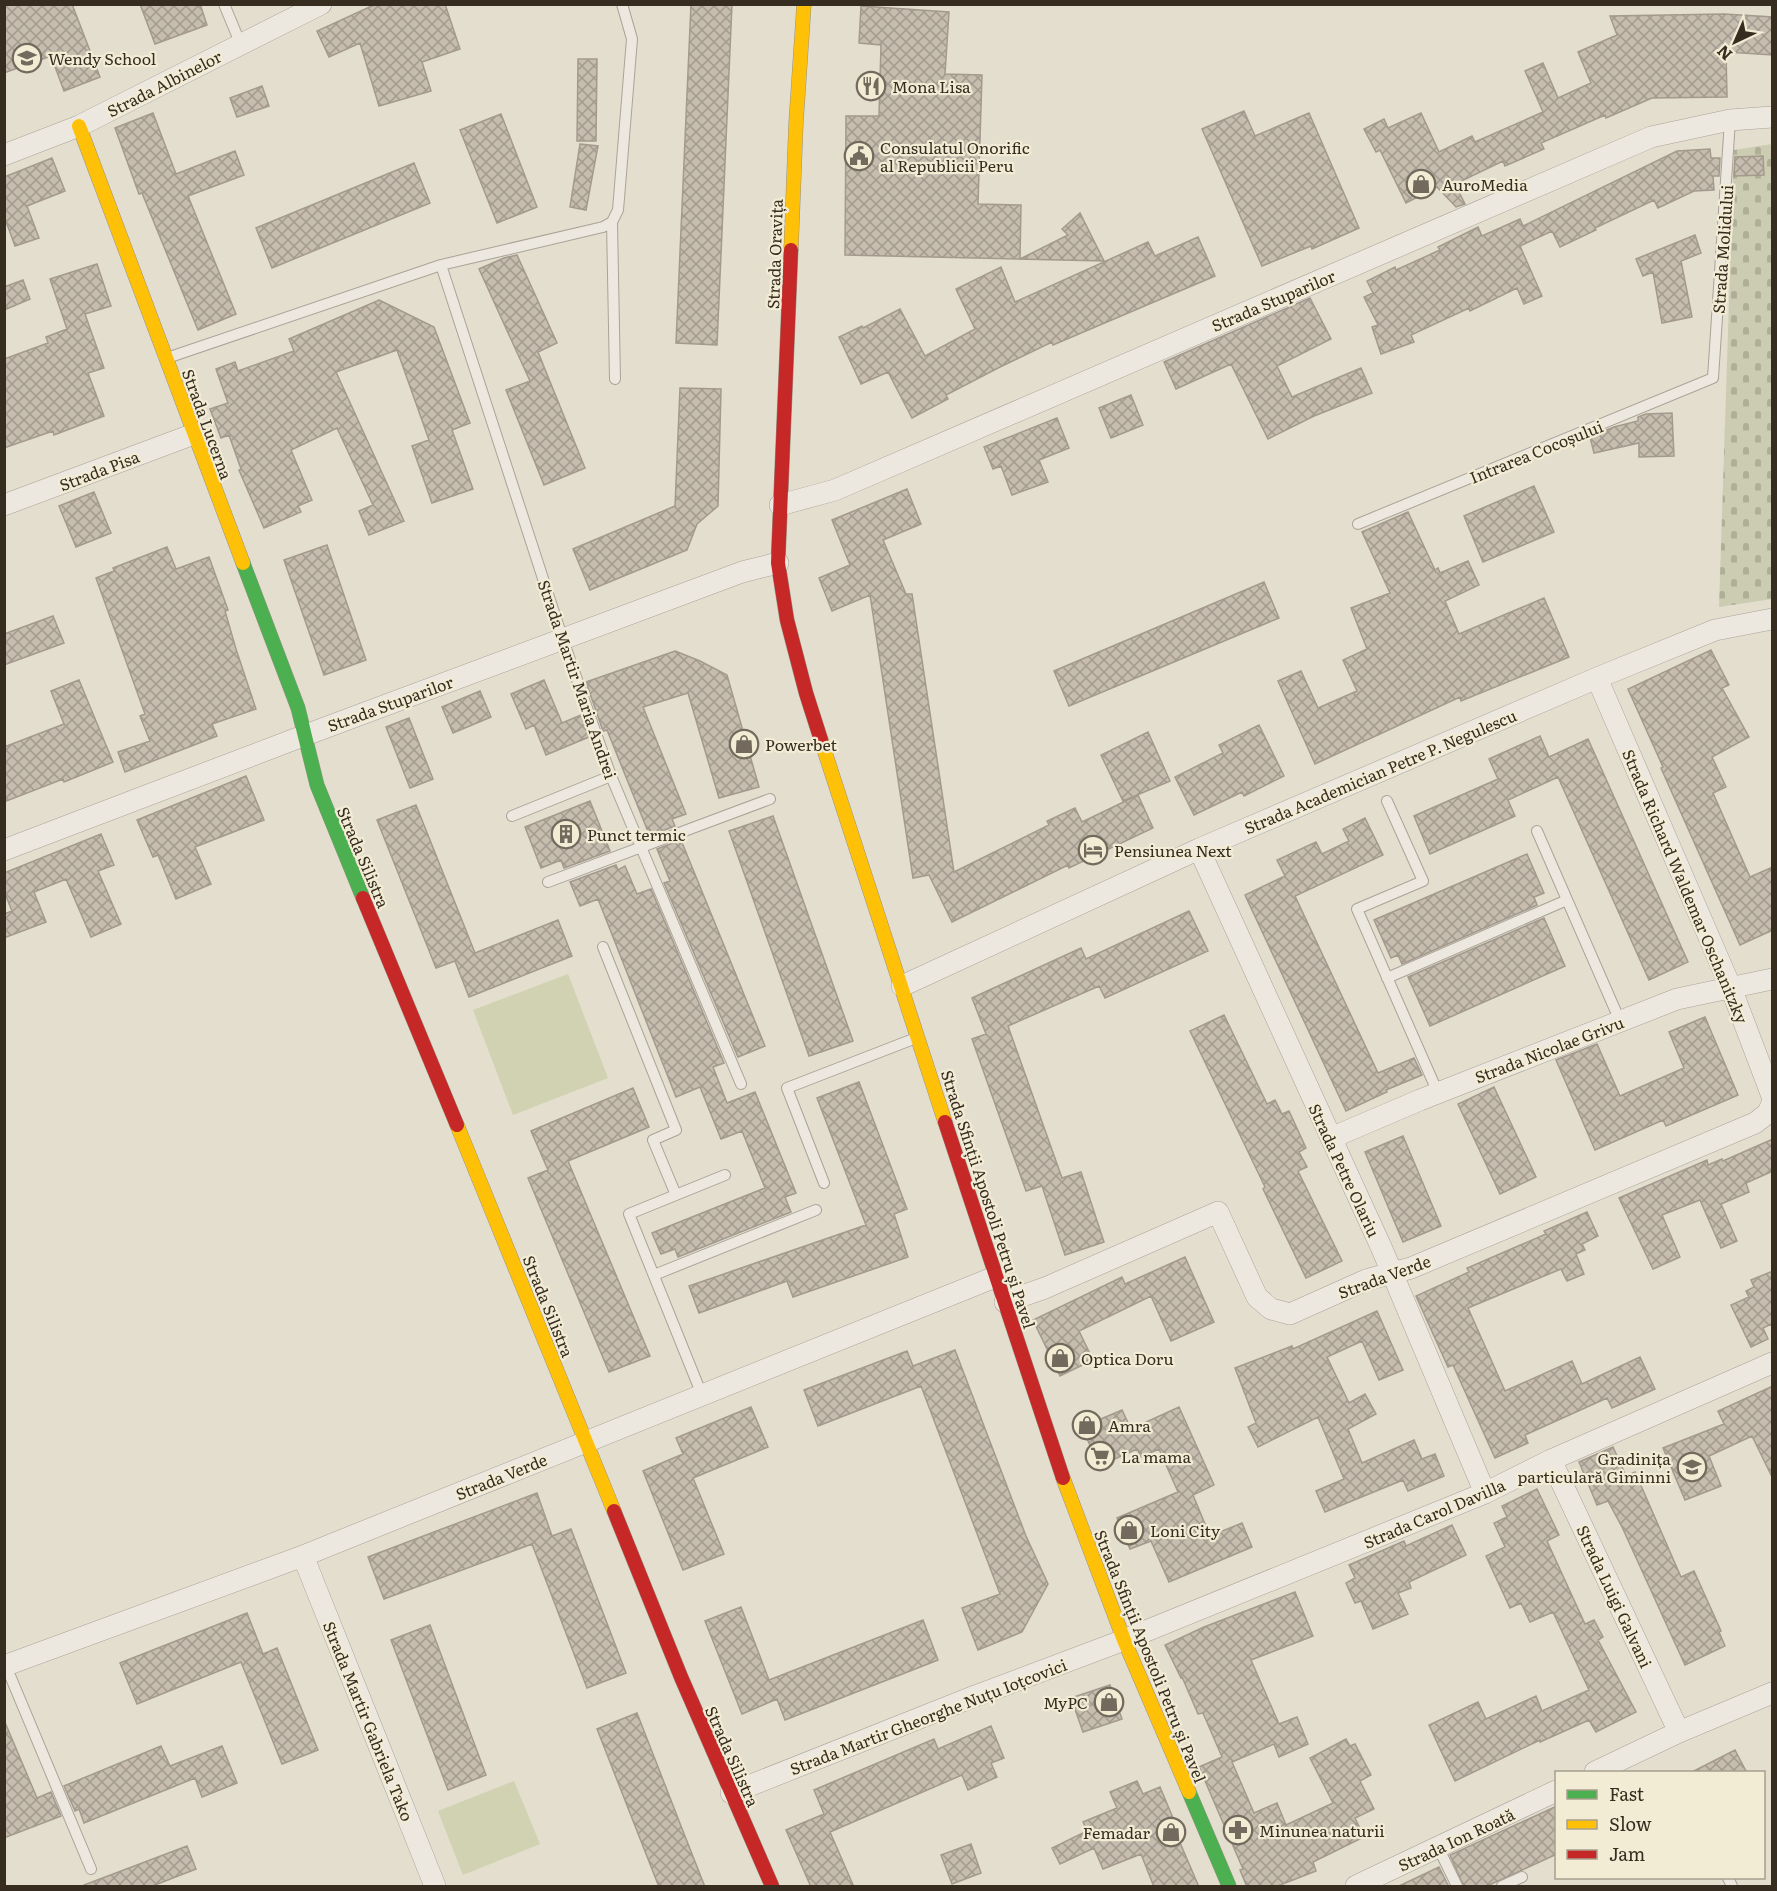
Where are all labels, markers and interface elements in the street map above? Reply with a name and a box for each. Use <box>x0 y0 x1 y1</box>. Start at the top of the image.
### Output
north arrow <box>1705 12 1765 72</box>
text: N <box>1711 40 1737 67</box>
school or university icon: Wendy School <box>11 42 43 74</box>
street label: Strada Albinelor <box>102 44 226 122</box>
place label: Wendy School <box>48 46 156 70</box>
restaurant icon: Mona Lisa <box>855 70 887 102</box>
place label: Mona Lisa <box>892 74 971 98</box>
place label: Consulatul Onorific al Republicii Peru <box>880 135 1030 177</box>
public building icon: Consulatul Onorific al Republicii Peru <box>843 140 875 172</box>
shop icon: AuroMedia <box>1405 168 1437 200</box>
place label: AuroMedia <box>1442 172 1528 196</box>
street label: Strada Molidului <box>1706 184 1738 314</box>
street label: Strada Oravița <box>760 198 788 310</box>
street label: Strada Stuparilor <box>1207 263 1339 337</box>
street label: Strada Lucerna <box>177 365 239 483</box>
street label: Intrarea Cocoșului <box>1466 413 1606 489</box>
street label: Strada Pisa <box>55 444 143 496</box>
street label: Strada Martir Maria Andrei <box>533 576 623 782</box>
street label: Strada Stuparilor <box>324 669 457 737</box>
street label: Strada Academician Petre P. Negulescu <box>1240 703 1520 839</box>
shop icon: Powerbet <box>728 728 760 760</box>
place label: Powerbet <box>765 732 838 756</box>
street label: Strada Richard Waldemar Oschanitzky <box>1617 745 1755 1028</box>
street label: Strada Silistra <box>332 802 396 912</box>
building icon: Punct termic <box>550 818 582 850</box>
place label: Punct termic <box>587 822 686 846</box>
hotel icon: Pensiunea Next <box>1077 834 1109 866</box>
place label: Pensiunea Next <box>1114 838 1232 862</box>
street label: Strada Nicolae Grivu <box>1471 1009 1627 1089</box>
street label: Strada Sfinții Apostoli Petru și Pavel <box>936 1067 1042 1331</box>
street label: Strada Petre Olariu <box>1304 1099 1386 1241</box>
street label: Strada Verde <box>1334 1248 1434 1304</box>
street label: Strada Silistra <box>518 1251 581 1361</box>
shop icon: Optica Doru <box>1044 1342 1076 1374</box>
place label: Optica Doru <box>1081 1346 1174 1370</box>
shop icon: Amra <box>1071 1409 1103 1441</box>
place label: Amra <box>1108 1413 1151 1437</box>
supermarket icon: La mama <box>1084 1440 1116 1472</box>
place label: La mama <box>1121 1444 1192 1468</box>
place label: Gradinița particulară Giminni <box>1517 1446 1671 1488</box>
street label: Strada Verde <box>452 1447 550 1505</box>
school or university icon: Gradinița particulară Giminni <box>1676 1451 1708 1483</box>
street label: Strada Carol Davilla <box>1359 1472 1509 1554</box>
shop icon: Loni City <box>1113 1514 1145 1546</box>
place label: Loni City <box>1150 1518 1221 1542</box>
street label: Strada Luigi Galvani <box>1571 1521 1659 1671</box>
street label: Strada Sfinții Apostoli Petru și Pavel <box>1089 1526 1213 1786</box>
street label: Strada Martir Gabriela Tako <box>318 1617 420 1825</box>
street label: Strada Martir Gheorghe Nuțu Ioțcovici <box>786 1652 1070 1780</box>
shop icon: MyPC <box>1093 1686 1125 1718</box>
place label: MyPC <box>1043 1690 1088 1714</box>
street label: Strada Silistra <box>700 1702 766 1811</box>
legend <box>1555 1771 1765 1879</box>
text: Fast <box>1609 1780 1645 1807</box>
street label: Strada Ion Roată <box>1394 1801 1519 1877</box>
text: Slow <box>1609 1810 1652 1837</box>
pharmacy icon: Minunea naturii <box>1222 1814 1254 1846</box>
shop icon: Femadar <box>1155 1816 1187 1848</box>
place label: Minunea naturii <box>1259 1818 1385 1842</box>
place label: Femadar <box>1083 1820 1150 1844</box>
text: Jam <box>1609 1840 1645 1867</box>

